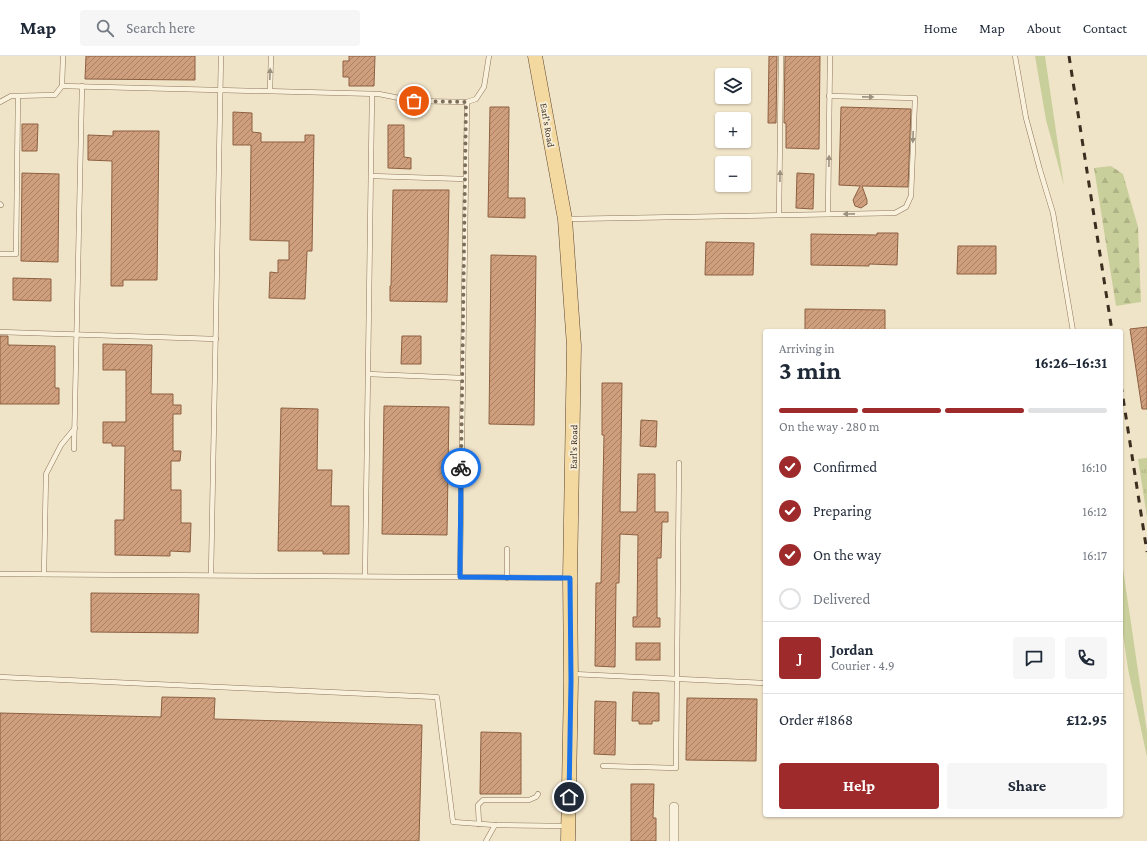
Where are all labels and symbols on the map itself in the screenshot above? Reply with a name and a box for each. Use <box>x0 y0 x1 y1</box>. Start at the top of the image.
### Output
one-way arrow <box>267 68 274 80</box>
pin <box>397 84 431 118</box>
one-way arrow <box>862 94 875 100</box>
street label: Earl's Road <box>538 102 557 149</box>
one-way arrow <box>910 131 917 143</box>
one-way arrow <box>826 154 832 167</box>
one-way arrow <box>777 169 783 182</box>
one-way arrow <box>843 210 855 217</box>
street label: Earl's Road <box>568 424 579 469</box>
courier <box>441 448 481 488</box>
pin <box>552 780 586 814</box>

